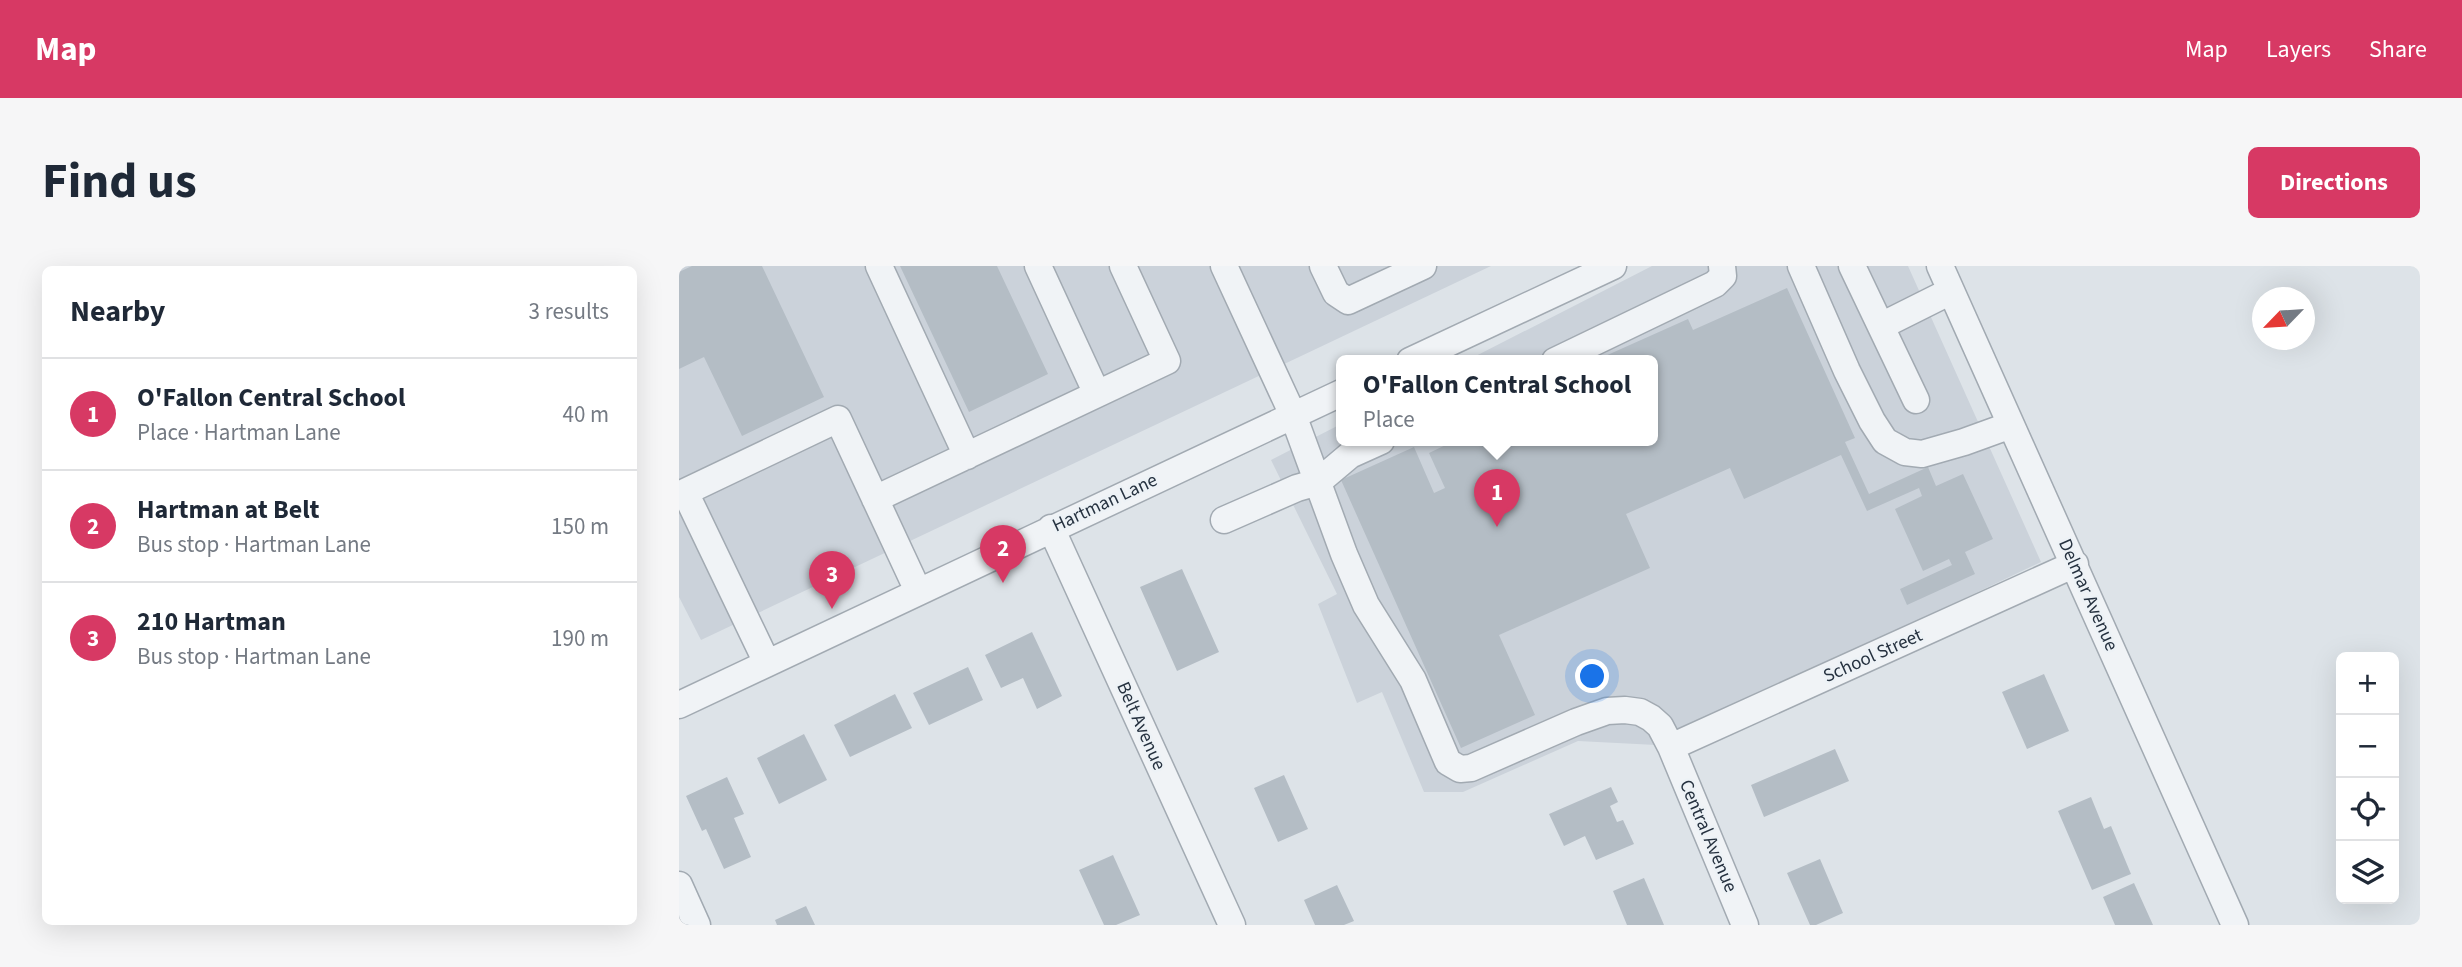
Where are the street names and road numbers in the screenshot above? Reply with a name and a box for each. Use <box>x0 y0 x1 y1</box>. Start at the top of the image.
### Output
street label: Hartman Lane <box>1048 467 1162 539</box>
street label: Delmar Avenue <box>2051 535 2125 655</box>
street label: School Street <box>1819 622 1927 690</box>
street label: Belt Avenue <box>1110 677 1172 775</box>
street label: Central Avenue <box>1672 775 1744 897</box>

